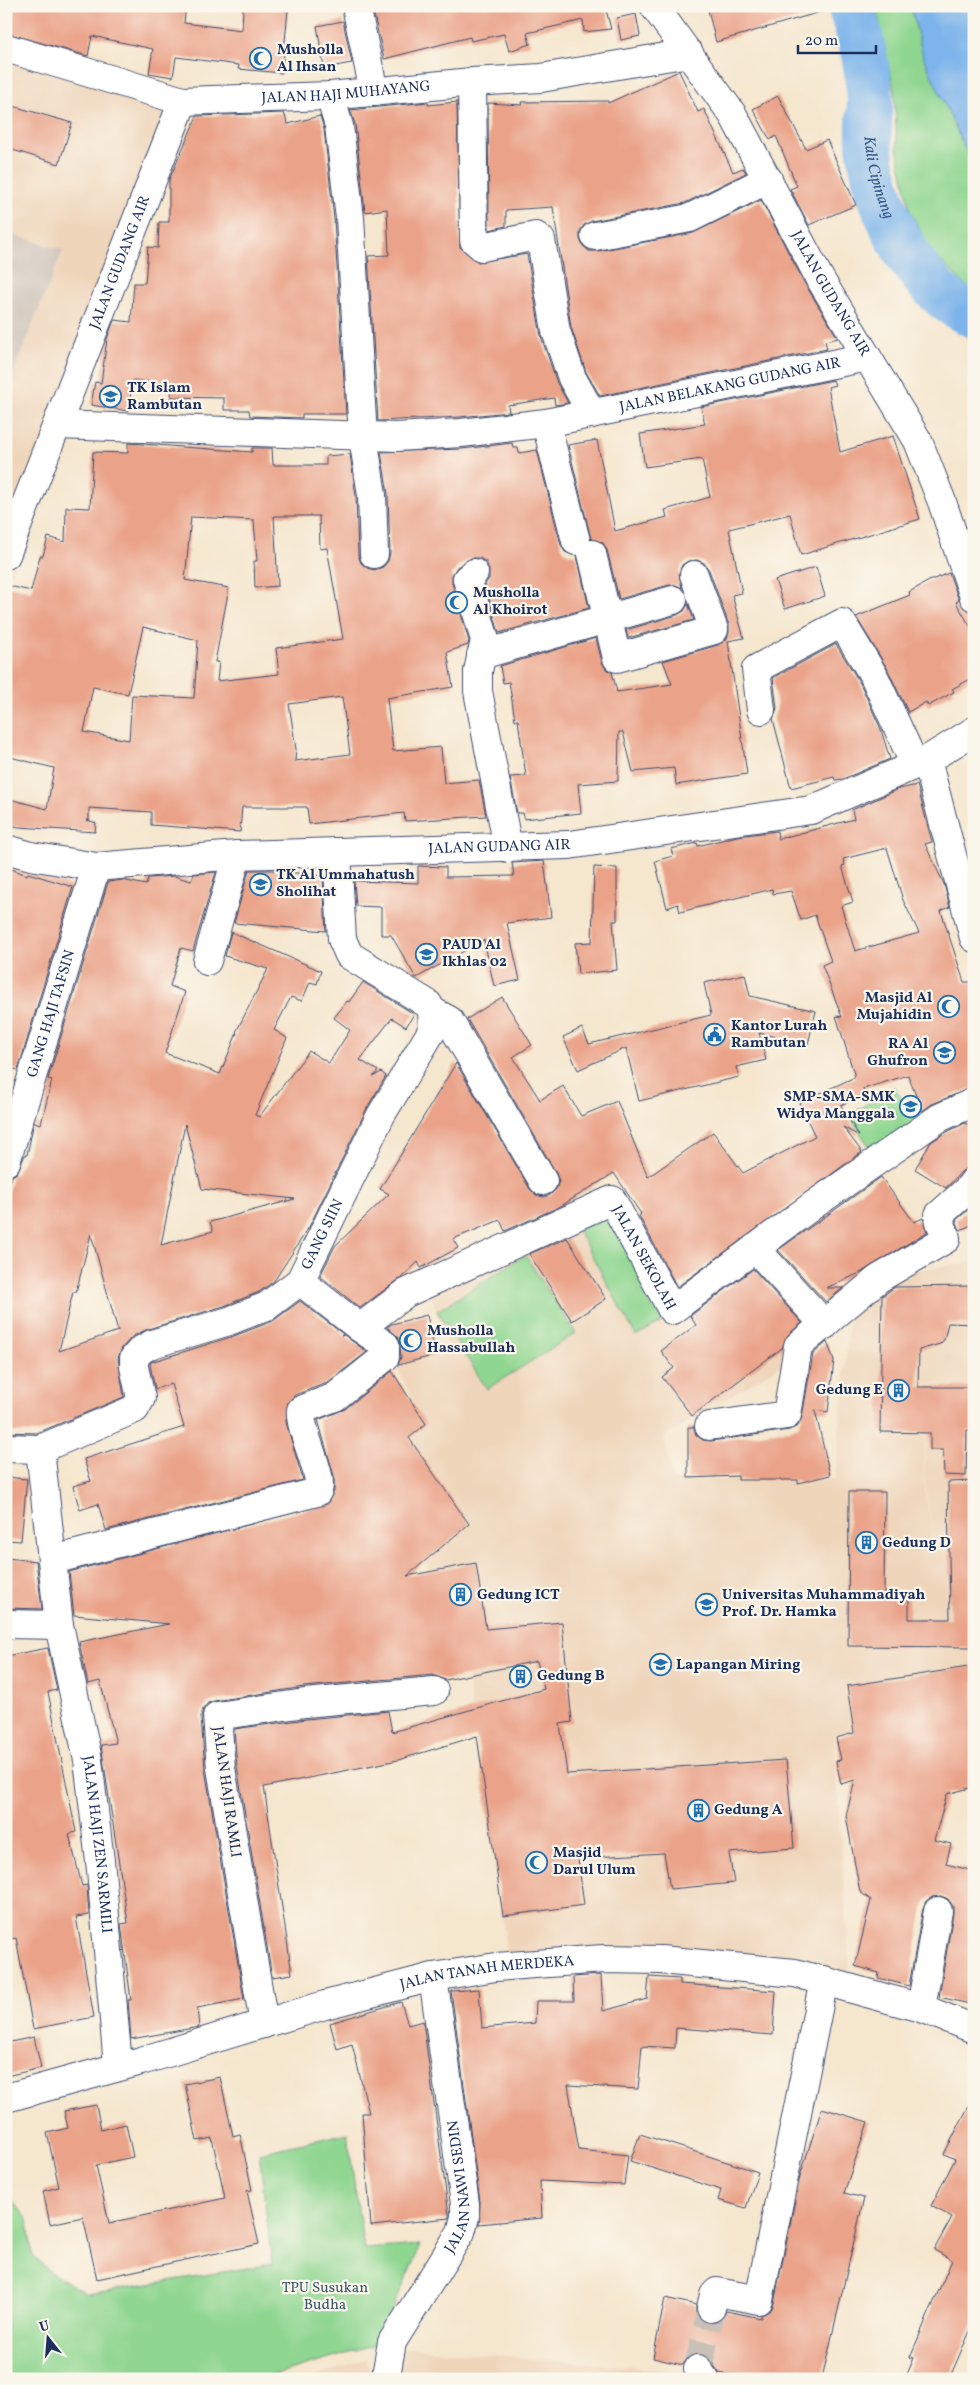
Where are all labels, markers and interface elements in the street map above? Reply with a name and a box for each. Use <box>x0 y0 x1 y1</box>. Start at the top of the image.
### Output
scale bar <box>798 22 875 54</box>
text: 20 m <box>805 31 838 52</box>
place label: Musholla Al Ihsan <box>277 40 344 78</box>
mosque icon: Musholla Al Ihsan <box>249 47 273 71</box>
street label: JALAN HAJI MUHAYANG <box>261 76 431 109</box>
water label: Kali Cipinang <box>858 135 899 222</box>
street label: JALAN GUDANG AIR <box>84 192 156 333</box>
street label: JALAN GUDANG AIR <box>786 227 875 360</box>
street label: JALAN BELAKANG GUDANG AIR <box>618 352 843 418</box>
place label: TK Islam Rambutan <box>127 378 202 416</box>
school or university icon: TK Islam Rambutan <box>99 385 123 409</box>
place label: Musholla Al Khoirot <box>473 583 548 621</box>
mosque icon: Musholla Al Khoirot <box>445 590 469 614</box>
street label: JALAN GUDANG AIR <box>428 834 571 860</box>
place label: TK Al Ummahatush Sholihat <box>276 865 415 903</box>
school or university icon: TK Al Ummahatush Sholihat <box>248 872 272 896</box>
place label: PAUD Al Ikhlas 02 <box>442 935 507 973</box>
school or university icon: PAUD Al Ikhlas 02 <box>414 942 438 966</box>
street label: GANG HAJI TAFSIN <box>22 947 81 1080</box>
place label: Masjid Al Mujahidin <box>857 988 932 1026</box>
mosque icon: Masjid Al Mujahidin <box>936 995 960 1019</box>
place label: Kantor Lurah Rambutan <box>731 1016 828 1054</box>
public building icon: Kantor Lurah Rambutan <box>703 1023 727 1047</box>
place label: RA Al Ghufron <box>867 1034 928 1072</box>
school or university icon: RA Al Ghufron <box>932 1041 956 1065</box>
place label: SMP-SMA-SMK Widya Manggala <box>776 1087 895 1125</box>
school or university icon: SMP-SMA-SMK Widya Manggala <box>899 1094 923 1118</box>
street label: GANG SIIN <box>297 1196 349 1273</box>
street label: JALAN SEKOLAH <box>606 1202 681 1314</box>
place label: Musholla Hassabullah <box>427 1321 515 1359</box>
mosque icon: Musholla Hassabullah <box>399 1328 423 1352</box>
building icon: Gedung E <box>887 1378 911 1402</box>
place label: Gedung E <box>816 1380 883 1401</box>
building icon: Gedung D <box>854 1531 878 1555</box>
place label: Gedung D <box>882 1533 951 1554</box>
building icon: Gedung ICT <box>449 1583 473 1607</box>
place label: Gedung ICT <box>477 1585 560 1606</box>
place label: Universitas Muhammadiyah Prof. Dr. Hamka <box>722 1585 926 1623</box>
school or university icon: Universitas Muhammadiyah Prof. Dr. Hamka <box>694 1592 718 1616</box>
school or university icon: Lapangan Miring <box>648 1653 672 1677</box>
place label: Lapangan Miring <box>676 1655 800 1676</box>
building icon: Gedung B <box>509 1664 533 1688</box>
place label: Gedung B <box>537 1666 605 1687</box>
street label: JALAN HAJI RAMLI <box>206 1725 246 1859</box>
street label: JALAN HAJI ZEN SARMILI <box>77 1754 117 1934</box>
building icon: Gedung A <box>686 1798 710 1822</box>
place label: Gedung A <box>714 1800 783 1821</box>
place label: Masjid Darul Ulum <box>553 1843 636 1881</box>
mosque icon: Masjid Darul Ulum <box>525 1850 549 1874</box>
street label: JALAN TANAH MERDEKA <box>397 1951 575 1996</box>
street label: JALAN NAWI SEDIN <box>440 2119 476 2258</box>
park label: TPU Susukan Budha <box>282 2278 368 2316</box>
north arrow <box>22 2312 72 2362</box>
text: U <box>37 2316 52 2337</box>

